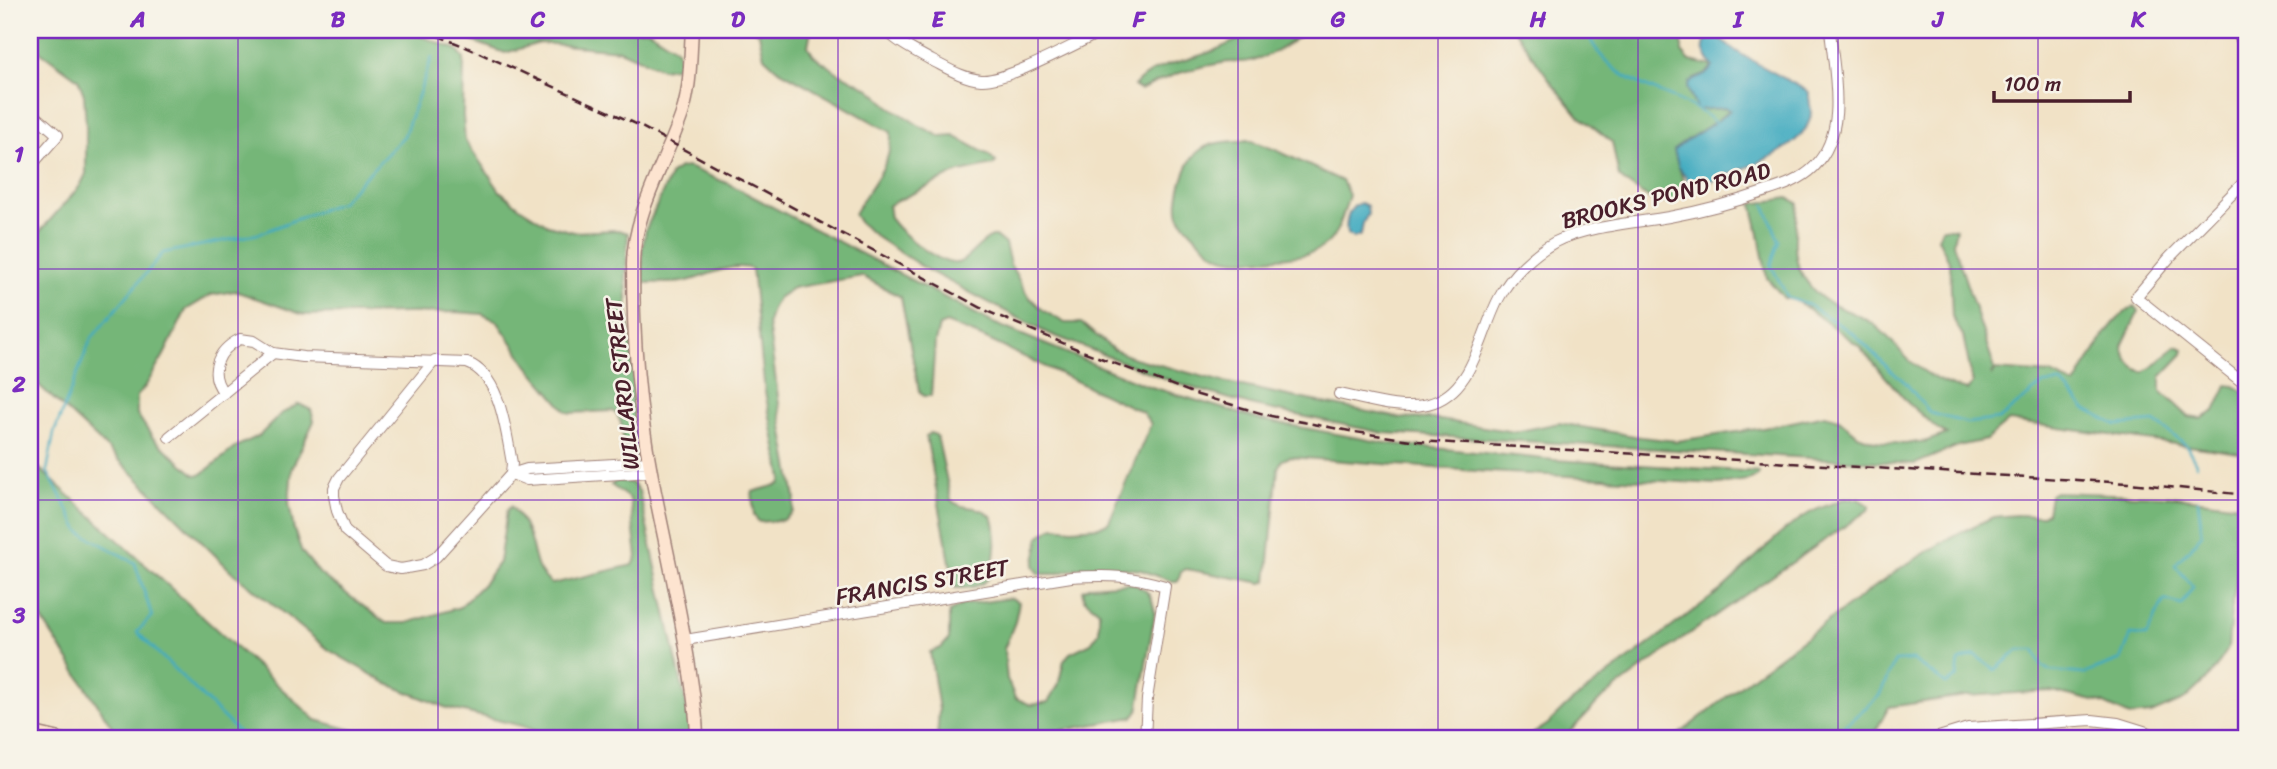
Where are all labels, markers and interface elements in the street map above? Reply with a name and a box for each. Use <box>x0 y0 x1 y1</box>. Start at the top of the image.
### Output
text: A <box>129 0 146 40</box>
text: B <box>331 0 346 40</box>
text: C <box>530 0 546 40</box>
text: D <box>731 0 746 40</box>
text: E <box>932 0 947 40</box>
text: F <box>1132 0 1147 40</box>
text: G <box>1330 0 1346 40</box>
text: H <box>1529 0 1547 40</box>
text: I <box>1732 0 1744 40</box>
text: J <box>1931 0 1945 40</box>
text: K <box>2130 0 2147 40</box>
scale bar <box>1994 60 2130 104</box>
text: 100 m <box>2004 65 2061 103</box>
text: 1 <box>14 134 24 175</box>
street label: BROOKS POND ROAD <box>1557 150 1775 241</box>
street label: WILLARD STREET <box>593 294 652 472</box>
text: 2 <box>11 364 26 405</box>
street label: FRANCIS STREET <box>832 547 1014 618</box>
text: 3 <box>12 595 26 636</box>

